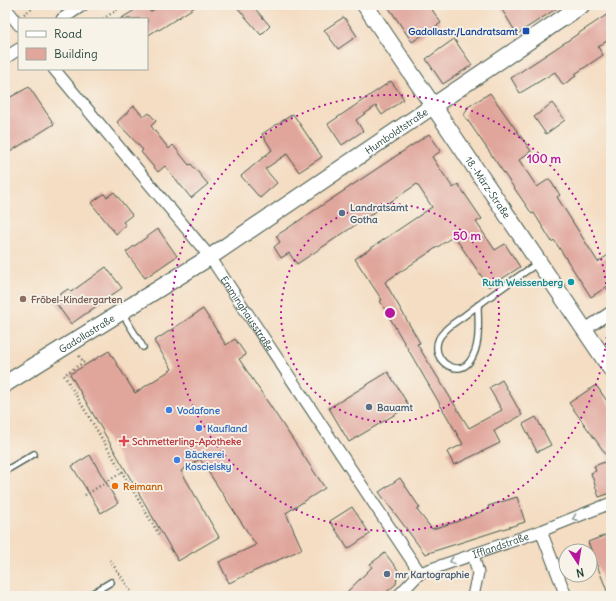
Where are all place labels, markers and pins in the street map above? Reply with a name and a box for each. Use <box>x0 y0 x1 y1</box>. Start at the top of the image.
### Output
place label: Gadollastr./Landratsamt <box>408 25 519 38</box>
marker: Gadollastr./Landratsamt <box>521 26 531 36</box>
place label: Landratsamt Gotha <box>350 201 409 226</box>
marker: Landratsamt Gotha <box>337 208 347 218</box>
place label: Ruth Weissenberg <box>482 276 563 289</box>
marker: Ruth Weissenberg <box>566 277 576 287</box>
place label: Fröbel-Kindergarten <box>31 293 123 306</box>
marker: Fröbel-Kindergarten <box>18 294 28 304</box>
centre of rings <box>383 306 397 320</box>
place label: Bauamt <box>377 401 413 414</box>
marker: Bauamt <box>364 402 374 412</box>
place label: Vodafone <box>177 404 221 417</box>
marker: Vodafone <box>164 405 174 415</box>
place label: Kaufland <box>207 422 248 435</box>
marker: Kaufland <box>194 423 204 433</box>
place label: Schmetterling-Apotheke <box>132 435 242 448</box>
marker: Schmetterling-Apotheke <box>119 436 129 446</box>
place label: Bäckerei Koscielsky <box>185 448 232 473</box>
marker: Bäckerei Koscielsky <box>172 455 182 465</box>
place label: Reimann <box>123 480 163 493</box>
marker: Reimann <box>110 481 120 491</box>
place label: mr Kartographie <box>395 568 470 581</box>
marker: mr Kartographie <box>382 569 392 579</box>

